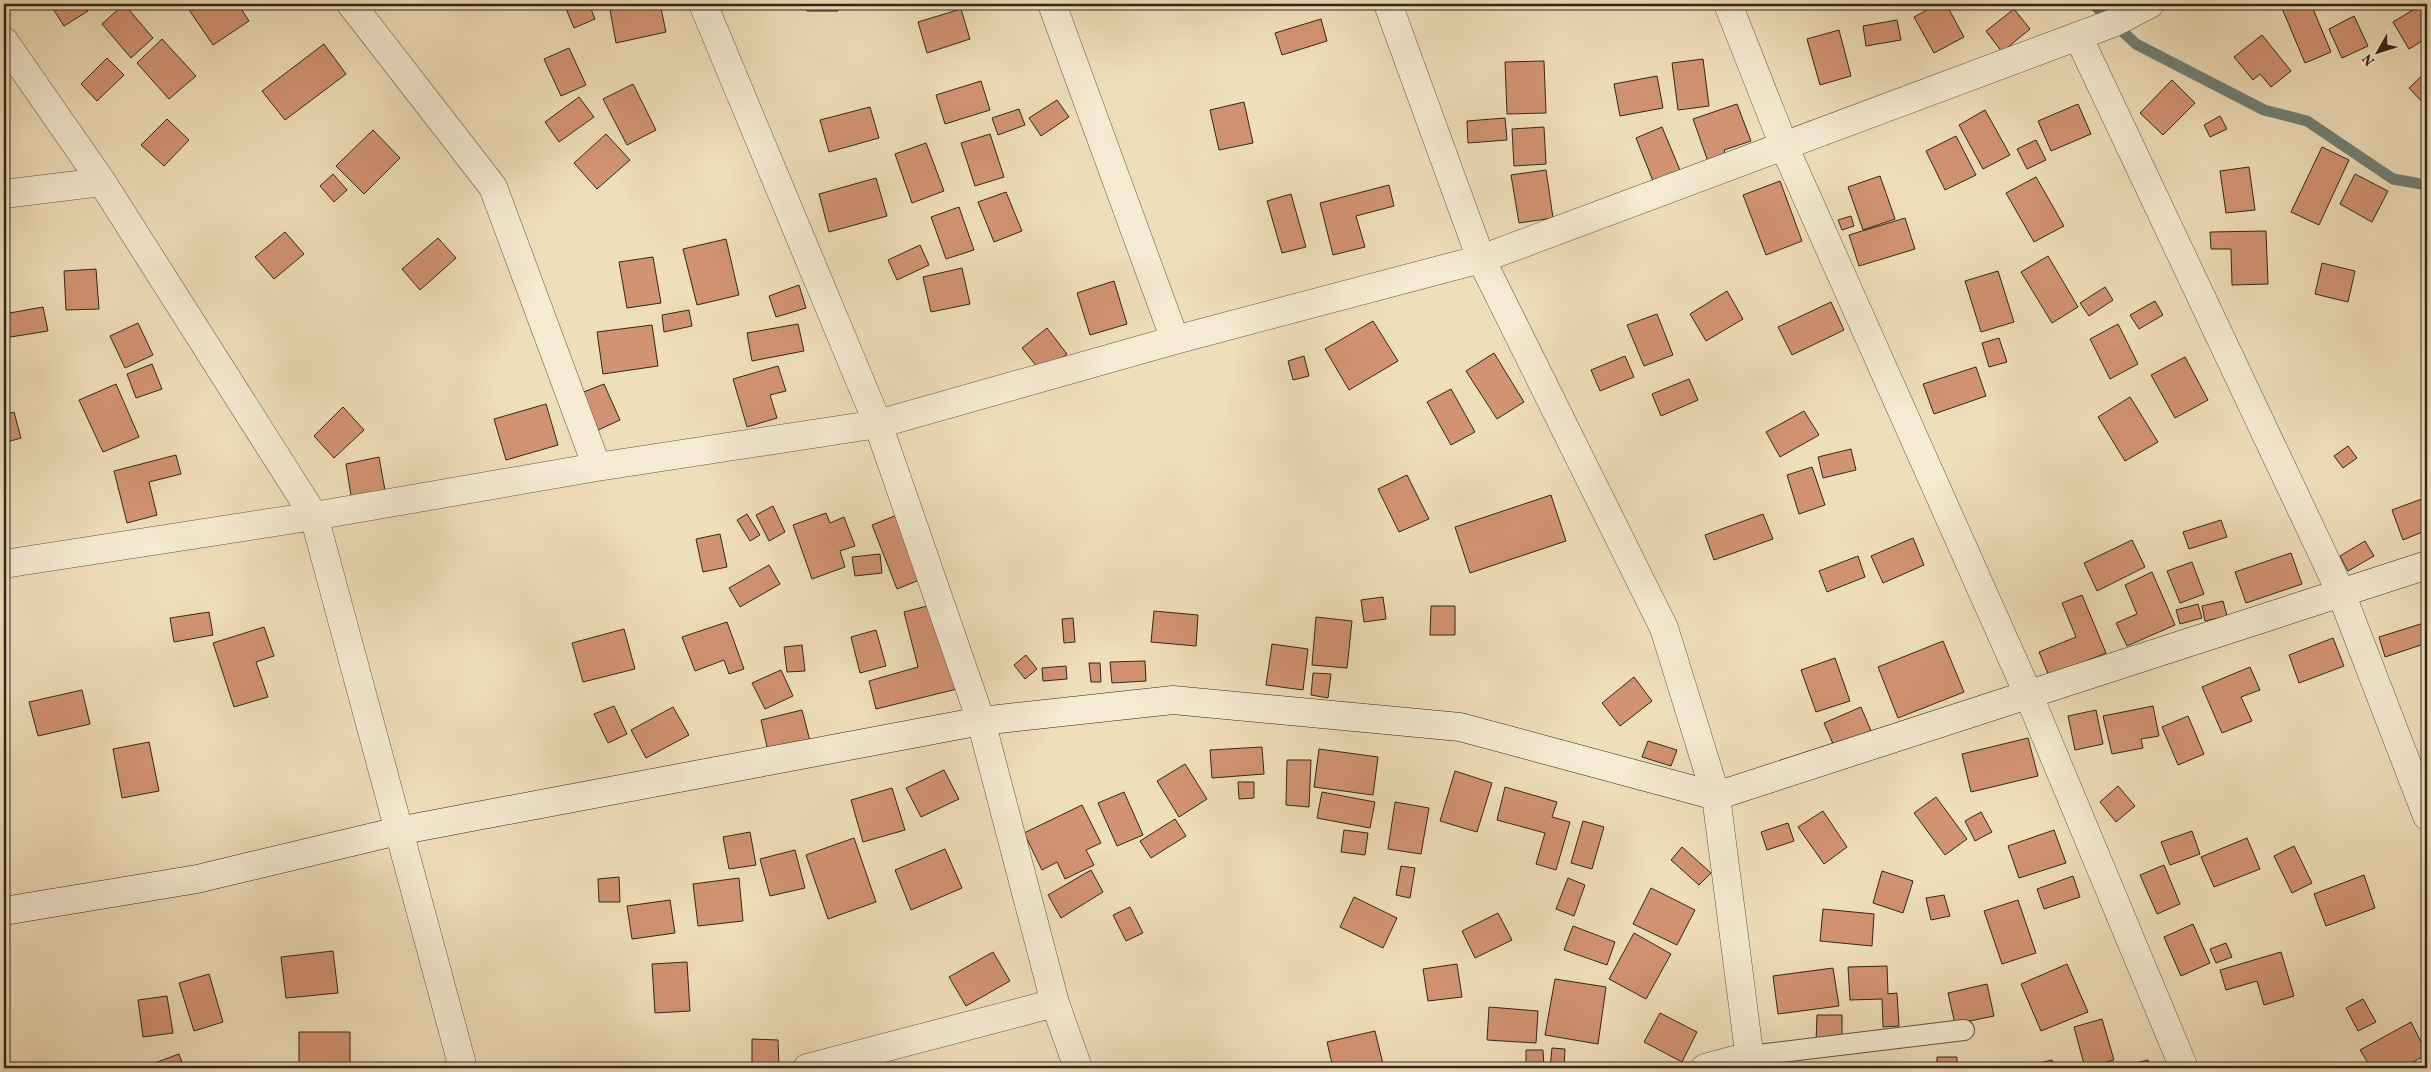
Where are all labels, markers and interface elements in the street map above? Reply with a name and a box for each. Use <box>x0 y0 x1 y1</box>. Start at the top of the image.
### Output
north arrow <box>2354 28 2404 78</box>
text: N <box>2358 49 2380 69</box>

